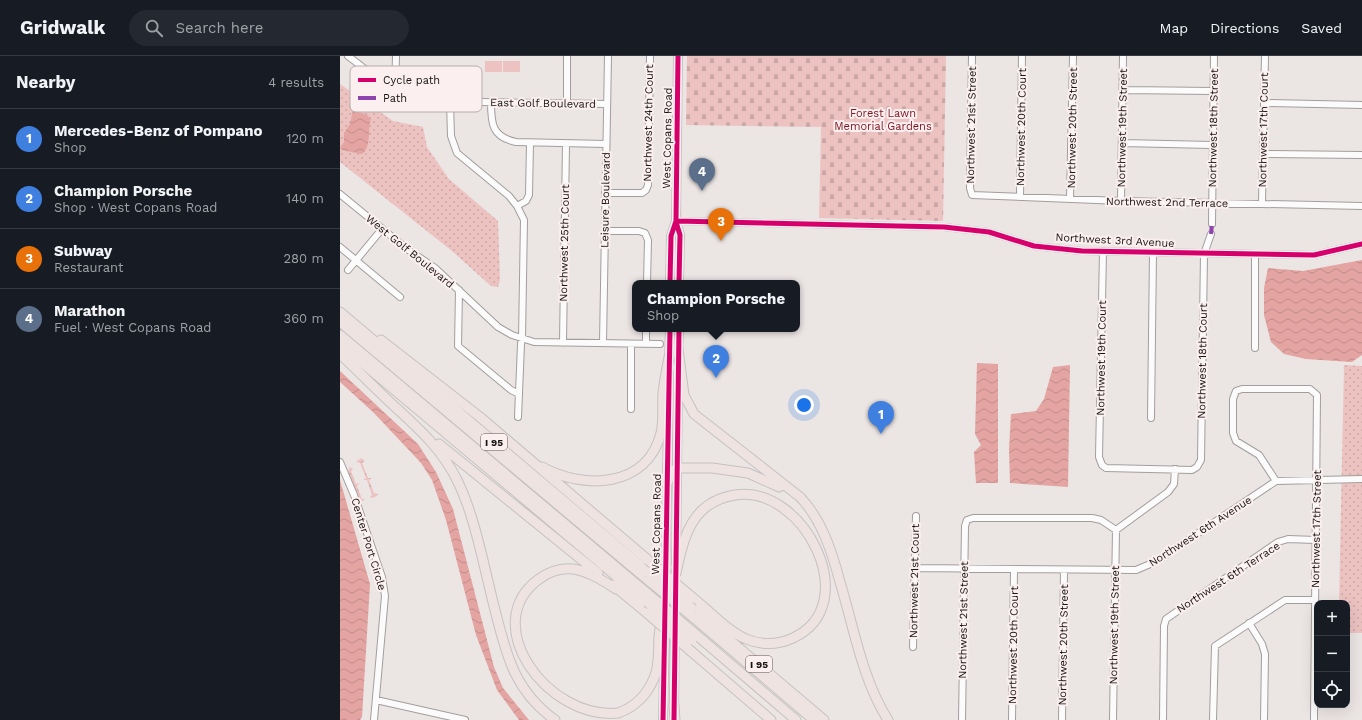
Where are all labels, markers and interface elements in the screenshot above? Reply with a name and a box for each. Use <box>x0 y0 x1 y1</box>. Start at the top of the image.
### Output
search box <box>129 10 409 46</box>
text: Gridwalk <box>20 16 105 39</box>
icon: search <box>143 17 165 39</box>
text: Search here <box>175 19 263 37</box>
text: Map <box>1160 20 1188 36</box>
text: Directions <box>1210 20 1279 36</box>
text: Saved <box>1301 20 1342 36</box>
street label: Northwest 24th Court <box>641 64 656 182</box>
legend <box>350 66 482 112</box>
street label: Northwest 21st Street <box>964 66 979 184</box>
street label: Northwest 20th Street <box>1065 67 1080 189</box>
street label: Northwest 20th Court <box>1014 68 1029 186</box>
street label: Northwest 19th Street <box>1115 68 1130 187</box>
street label: Northwest 18th Street <box>1206 68 1221 187</box>
text: Nearby <box>16 72 75 92</box>
street label: Northwest 17th Court <box>1256 72 1271 187</box>
text: Cycle path <box>383 74 440 87</box>
text: 4 results <box>268 75 324 90</box>
street label: West Copans Road <box>660 87 675 189</box>
text: Path <box>383 92 407 105</box>
street label: East Golf Boulevard <box>490 96 596 111</box>
park label: Forest Lawn Memorial Gardens <box>834 107 932 133</box>
text: Mercedes-Benz of Pompano <box>54 122 263 140</box>
text: 1 <box>26 131 32 146</box>
text: 120 m <box>286 131 324 146</box>
text: Shop <box>54 140 86 155</box>
street label: Leisure Boulevard <box>598 152 613 248</box>
pin: 4 <box>689 158 715 191</box>
text: Champion Porsche <box>54 182 192 200</box>
street label: Northwest 25th Court <box>557 184 572 302</box>
text: 2 <box>25 191 33 206</box>
text: 140 m <box>286 191 324 206</box>
street label: Northwest 2nd Terrace <box>1106 195 1228 210</box>
text: Shop · West Copans Road <box>54 200 217 215</box>
pin: 3 <box>708 208 734 241</box>
street label: West Golf Boulevard <box>363 212 456 291</box>
street label: Northwest 3rd Avenue <box>1055 231 1175 250</box>
text: Subway <box>54 242 112 260</box>
text: 3 <box>25 251 33 266</box>
text: 280 m <box>284 251 324 266</box>
text: Restaurant <box>54 260 124 275</box>
popup <box>632 280 800 332</box>
text: Champion Porsche <box>647 290 785 308</box>
street label: Northwest 19th Court <box>1094 300 1109 416</box>
text: Marathon <box>54 302 125 320</box>
street label: Northwest 18th Court <box>1195 303 1210 419</box>
text: Shop <box>647 308 679 323</box>
text: 4 <box>25 311 33 326</box>
text: 360 m <box>284 311 324 326</box>
text: Fuel · West Copans Road <box>54 320 212 335</box>
pin: 2 <box>703 345 729 378</box>
your location <box>794 395 814 415</box>
pin: 1 <box>868 401 894 434</box>
road number: I 95 <box>481 434 507 450</box>
street label: Northwest 17th Street <box>1309 469 1324 588</box>
street label: West Copans Road <box>649 473 664 575</box>
street label: Northwest 6th Avenue <box>1146 493 1254 570</box>
street label: Center Port Circle <box>348 496 389 592</box>
street label: Northwest 21st Court <box>907 523 922 638</box>
street label: Northwest 6th Terrace <box>1174 539 1282 616</box>
street label: Northwest 21st Street <box>956 561 971 679</box>
street label: Northwest 19th Street <box>1107 565 1122 684</box>
street label: Northwest 20th Street <box>1056 584 1071 706</box>
street label: Northwest 20th Court <box>1006 586 1021 704</box>
map controls <box>1314 600 1350 708</box>
button: + <box>1314 600 1350 636</box>
button: − <box>1314 636 1350 672</box>
road number: I 95 <box>746 656 772 672</box>
button: locate <box>1314 672 1350 708</box>

